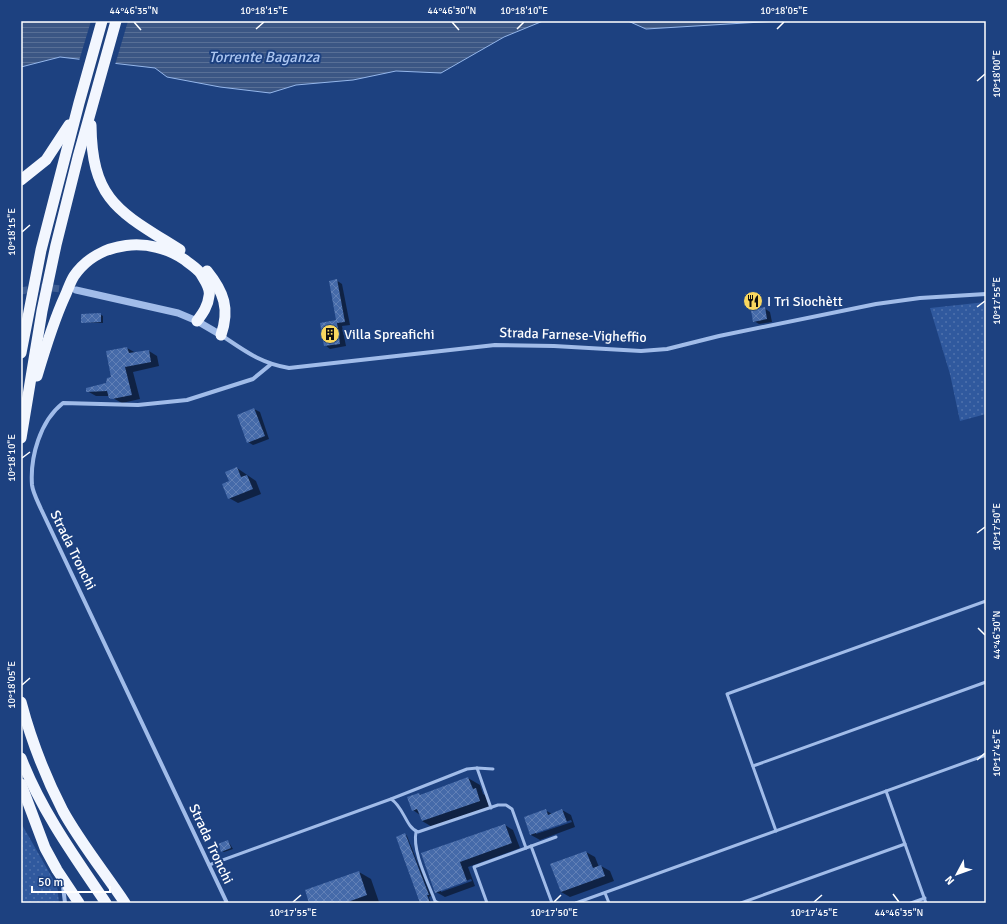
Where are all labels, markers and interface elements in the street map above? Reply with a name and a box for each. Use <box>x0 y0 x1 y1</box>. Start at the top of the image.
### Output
text: 44°46'35"N <box>110 5 158 17</box>
text: 10°18'15"E <box>240 5 288 17</box>
text: 44°46'30"N <box>428 5 476 17</box>
text: 10°18'10"E <box>500 5 548 17</box>
text: 10°18'05"E <box>760 5 808 17</box>
water label: Torrente Baganza <box>209 48 320 66</box>
text: 10°18'00"E <box>991 50 1003 98</box>
text: 10°18'15"E <box>6 208 18 256</box>
text: 10°17'55"E <box>991 277 1003 325</box>
restaurant icon: I Tri Siochètt <box>742 290 764 312</box>
place label: I Tri Siochètt <box>767 293 843 310</box>
building icon: Villa Spreafichi <box>319 323 341 345</box>
street label: Strada Farnese-Vigheffio <box>499 324 647 346</box>
place label: Villa Spreafichi <box>344 326 434 343</box>
text: 10°18'10"E <box>6 434 18 482</box>
text: 10°17'50"E <box>991 503 1003 551</box>
street label: Strada Tronchi <box>46 507 100 593</box>
text: 44°46'30"N <box>991 611 1003 659</box>
text: 10°18'05"E <box>6 661 18 709</box>
text: 10°17'45"E <box>991 729 1003 777</box>
street label: Strada Tronchi <box>185 801 237 887</box>
north arrow <box>937 854 977 894</box>
scale bar <box>32 868 110 894</box>
text: N <box>942 873 957 887</box>
text: 50 m <box>38 875 63 890</box>
text: 10°17'55"E <box>269 907 317 919</box>
text: 10°17'50"E <box>530 907 578 919</box>
text: 10°17'45"E <box>790 907 838 919</box>
text: 44°46'35"N <box>875 907 923 919</box>

